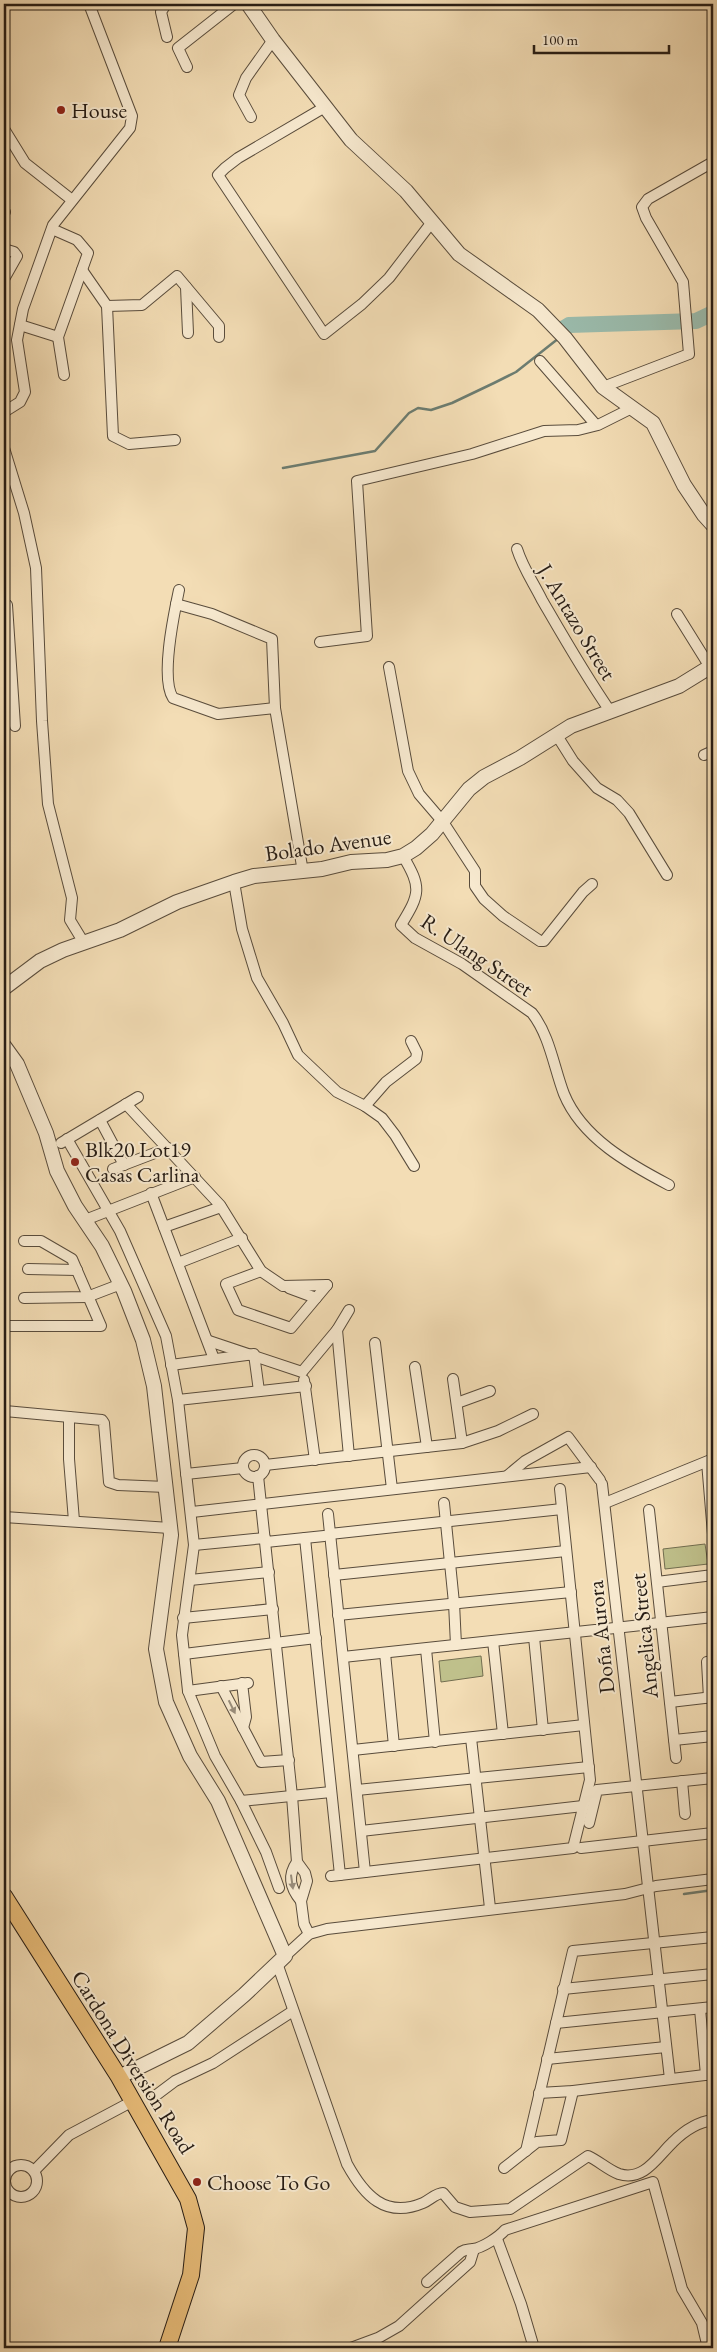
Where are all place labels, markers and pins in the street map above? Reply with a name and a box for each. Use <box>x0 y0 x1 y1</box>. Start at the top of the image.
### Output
place label: House <box>71 96 127 125</box>
marker: House <box>55 104 67 116</box>
place label: Blk20 Lot19 Casas Carlina <box>85 1135 200 1189</box>
marker: Blk20 Lot19 Casas Carlina <box>69 1156 81 1168</box>
place label: Choose To Go <box>207 2168 331 2197</box>
marker: Choose To Go <box>191 2176 203 2188</box>

